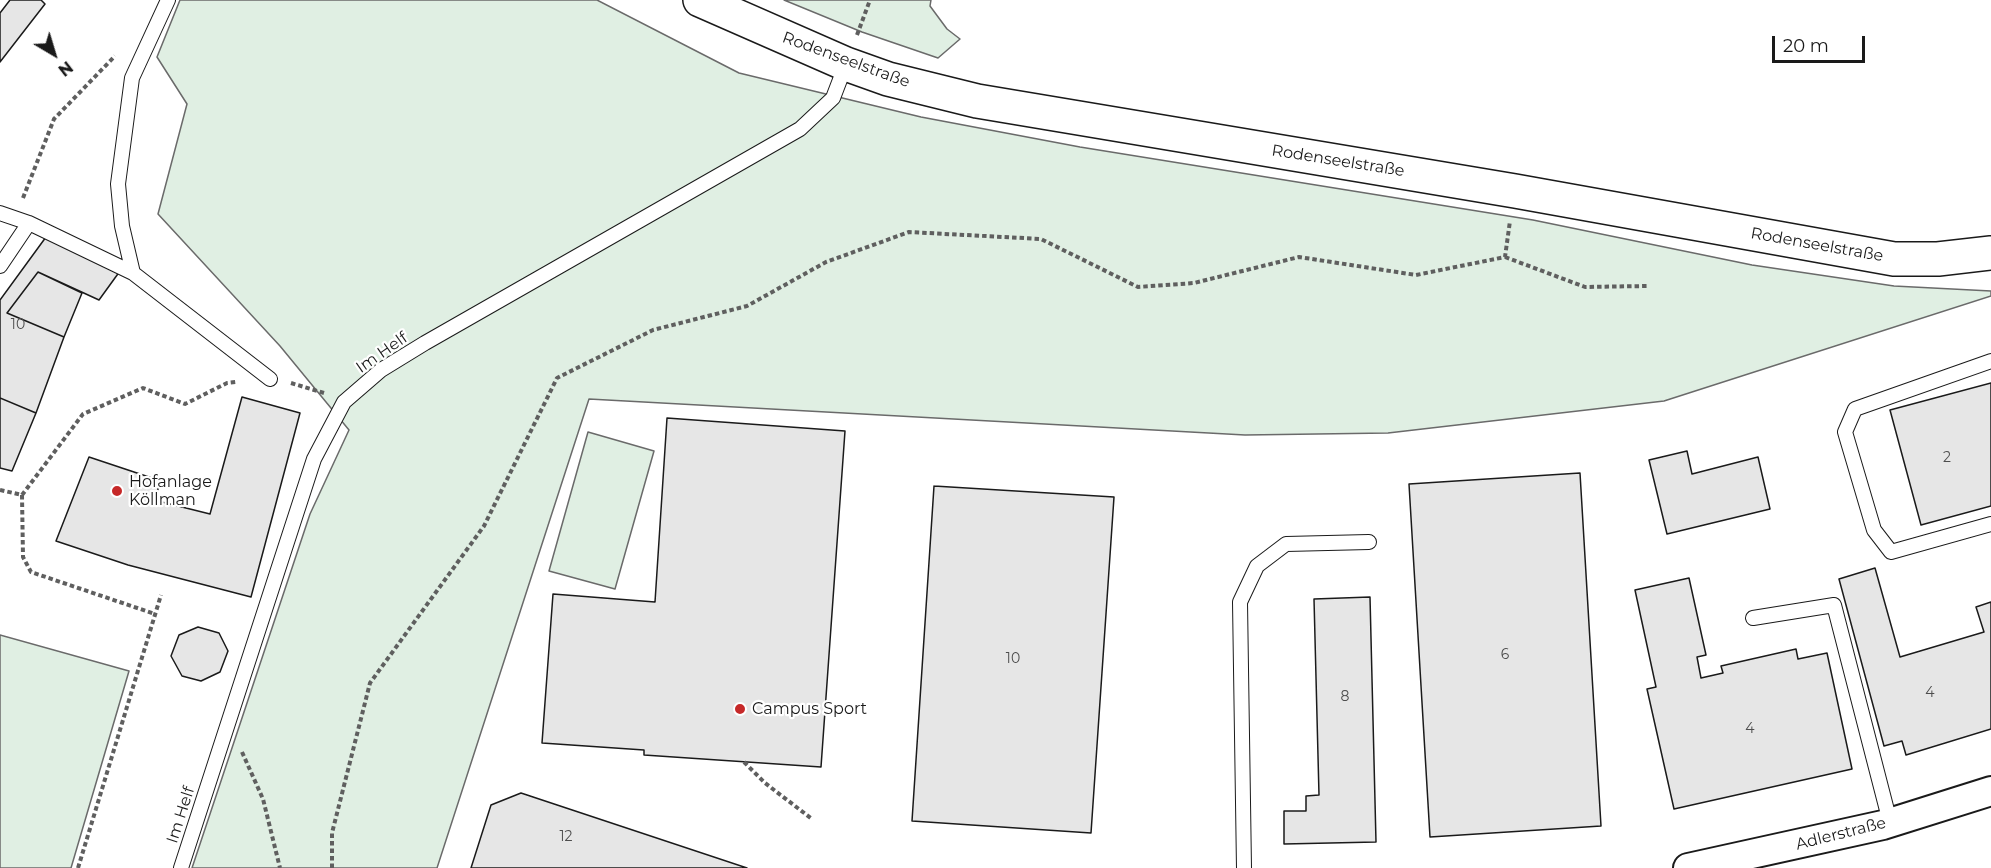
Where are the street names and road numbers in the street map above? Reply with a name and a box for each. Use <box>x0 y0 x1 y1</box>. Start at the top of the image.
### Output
street label: Rodenseelstraße <box>780 28 912 92</box>
street label: Rodenseelstraße <box>1270 141 1406 181</box>
street label: Rodenseelstraße <box>1749 224 1885 266</box>
street label: Im Helf <box>353 328 411 378</box>
street label: Im Helf <box>163 784 199 846</box>
street label: Adlerstraße <box>1794 814 1888 854</box>

